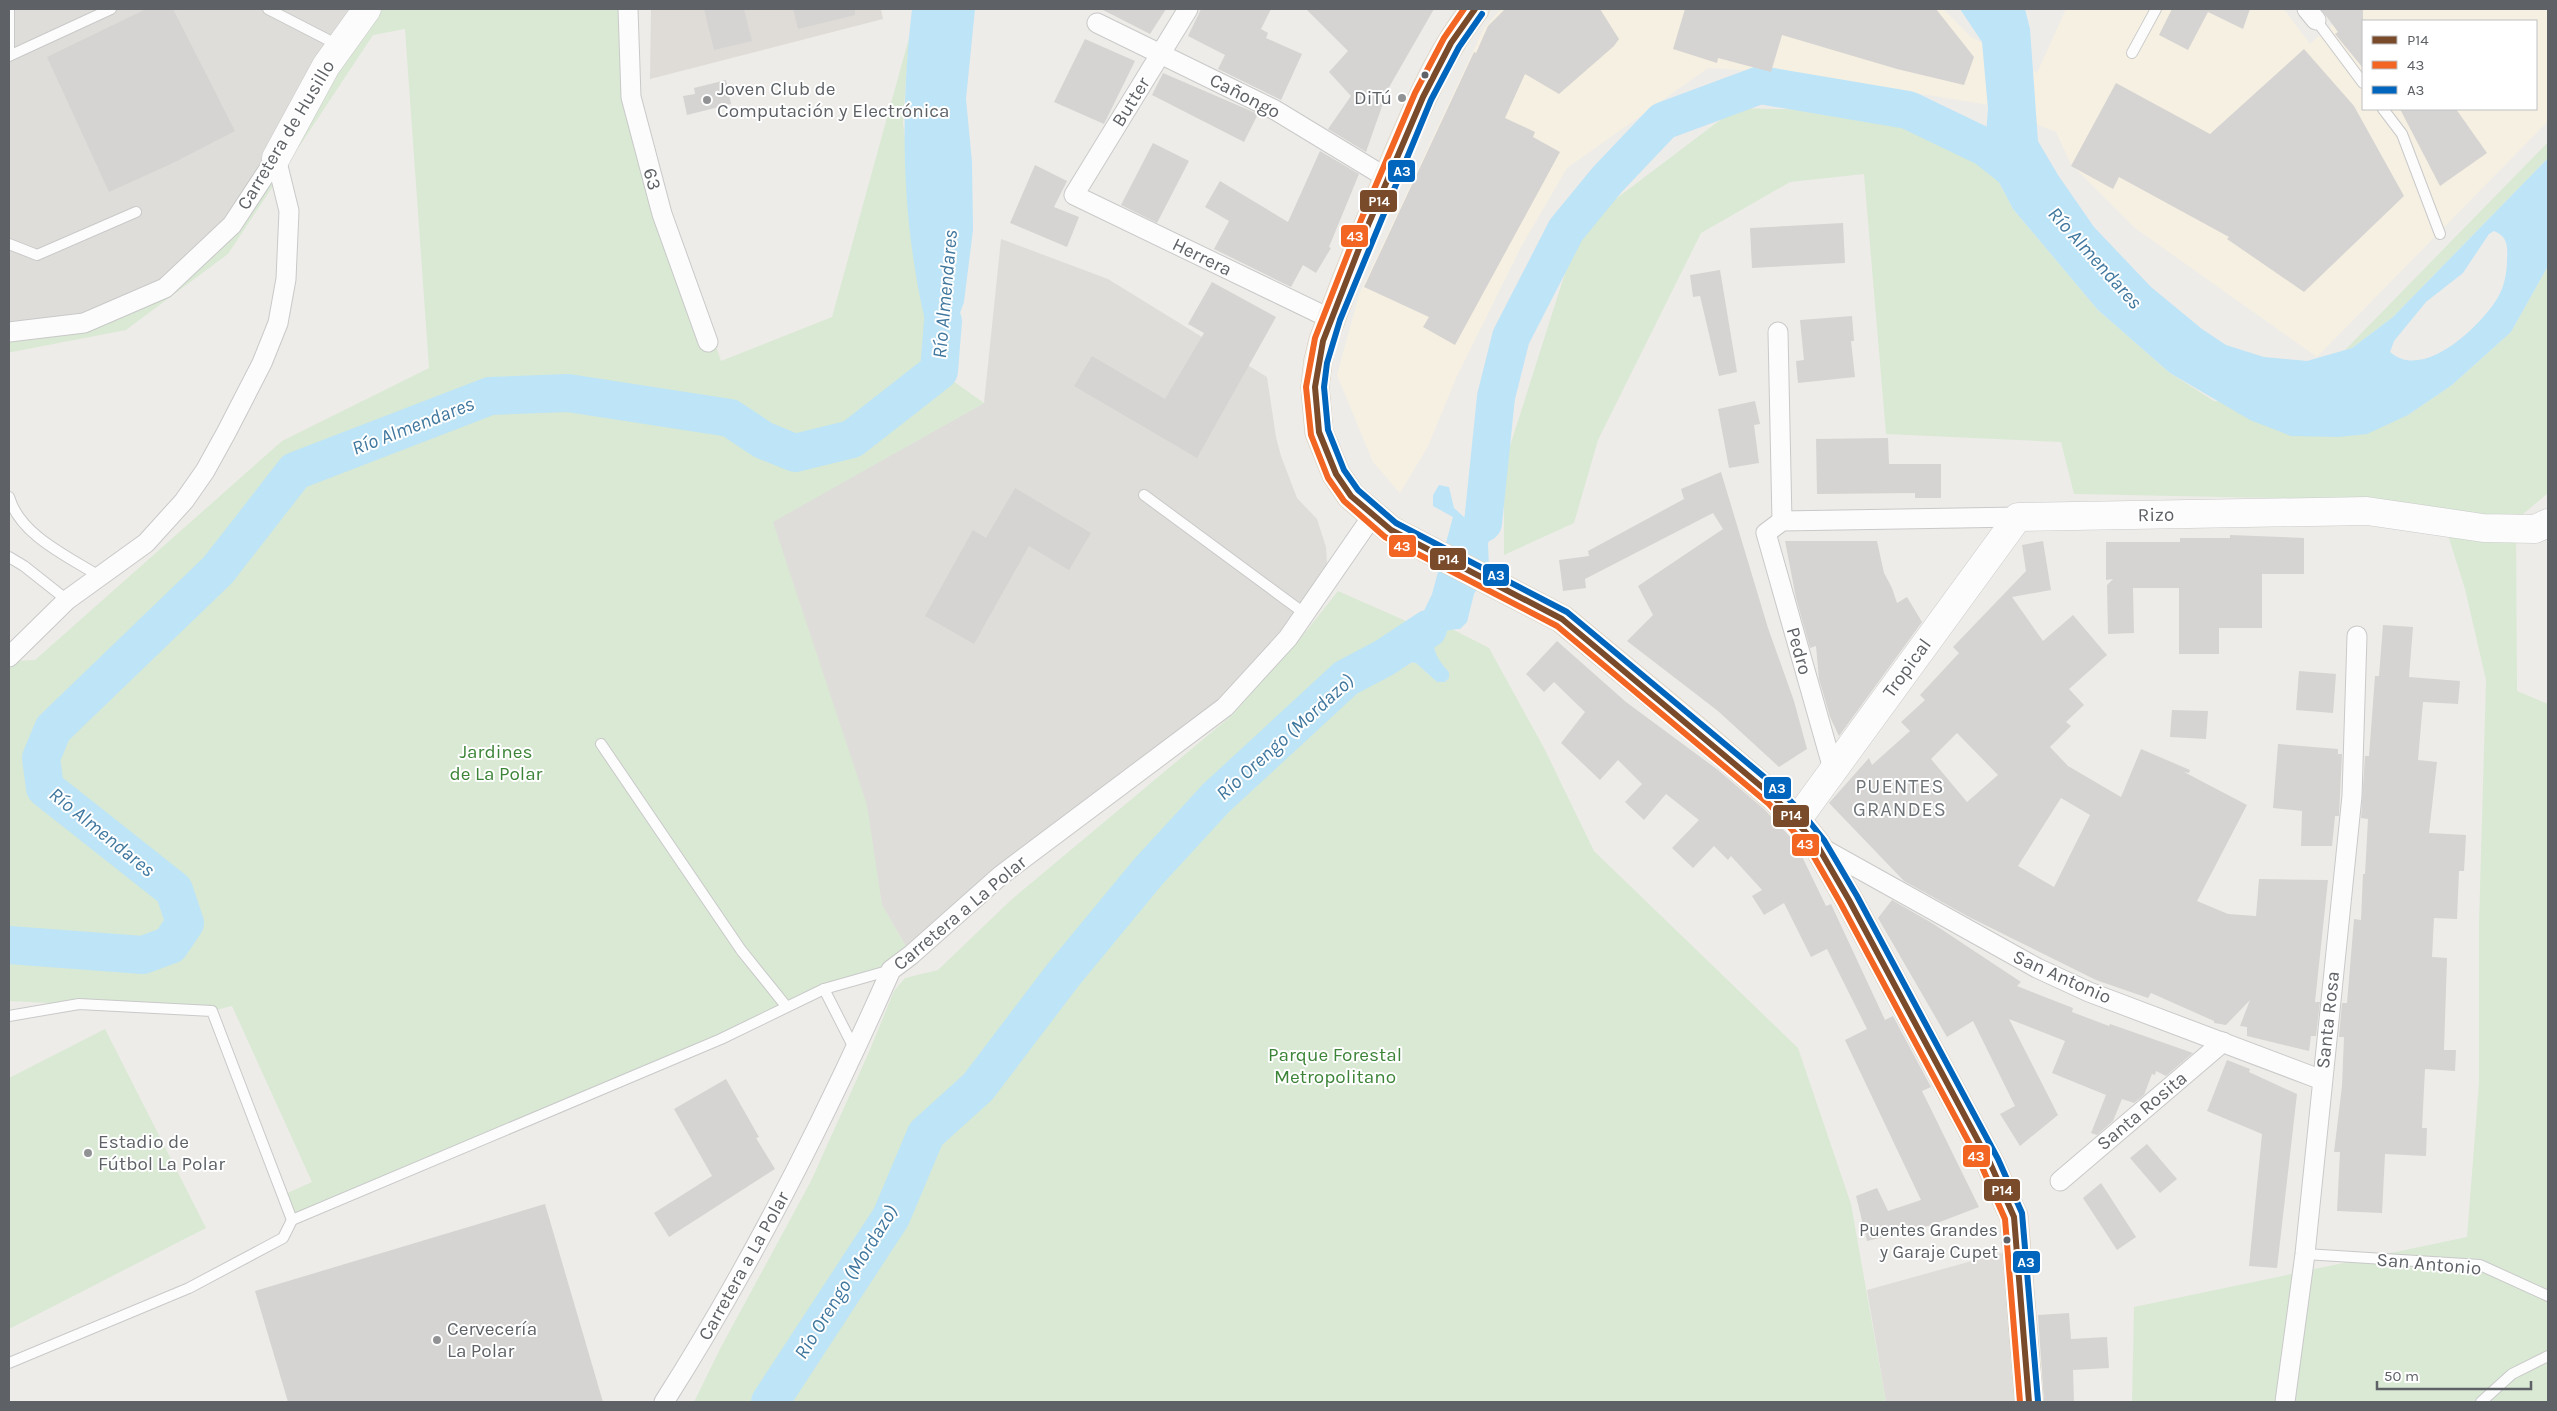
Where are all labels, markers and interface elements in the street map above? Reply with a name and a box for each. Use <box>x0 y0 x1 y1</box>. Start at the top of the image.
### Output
legend <box>2362 20 2537 110</box>
text: P14 <box>2407 31 2429 49</box>
street label: Carretera de Husillo <box>233 56 339 214</box>
text: 43 <box>2407 56 2424 74</box>
street label: Cañongo <box>1206 69 1284 123</box>
unlabelled marker <box>1420 70 1430 80</box>
street label: Butter <box>1107 73 1155 131</box>
place label: Joven Club de Computación y Electrónica <box>717 78 950 122</box>
text: A3 <box>2407 81 2424 99</box>
place label: DiTú <box>1354 87 1392 109</box>
marker: DiTú <box>1396 92 1408 104</box>
marker: Joven Club de Computación y Electrónica <box>701 94 713 106</box>
line badge: A3 <box>1387 159 1416 183</box>
text: A3 <box>1393 163 1411 180</box>
street label: 63 <box>639 165 665 193</box>
line badge: P14 <box>1359 189 1398 213</box>
text: P14 <box>1368 193 1390 210</box>
water label: Río Almendares <box>2043 202 2147 314</box>
line badge: 43 <box>1340 224 1369 248</box>
text: 43 <box>1346 228 1364 245</box>
water label: Río Almendares <box>928 229 962 359</box>
street label: Herrera <box>1169 233 1235 281</box>
water label: Río Almendares <box>349 392 477 460</box>
street label: Rizo <box>2137 504 2175 526</box>
line badge: 43 <box>1388 534 1417 558</box>
text: 43 <box>1393 538 1411 555</box>
line badge: P14 <box>1429 547 1467 571</box>
text: P14 <box>1437 551 1459 568</box>
line badge: A3 <box>1482 563 1510 587</box>
text: A3 <box>1487 567 1505 584</box>
street label: Pedro <box>1782 625 1816 677</box>
street label: Tropical <box>1878 634 1936 702</box>
water label: Río Orengo (Mordazo) <box>1211 669 1359 805</box>
park label: Jardines de La Polar <box>450 741 543 785</box>
district label: PUENTES GRANDES <box>1853 775 1947 821</box>
line badge: A3 <box>1763 776 1792 800</box>
text: A3 <box>1768 780 1786 797</box>
water label: Río Almendares <box>45 782 159 882</box>
line badge: P14 <box>1772 804 1810 828</box>
text: P14 <box>1780 807 1802 824</box>
line badge: 43 <box>1791 833 1820 857</box>
text: 43 <box>1796 836 1814 853</box>
street label: Carretera a La Polar <box>889 851 1031 975</box>
street label: San Antonio <box>2009 946 2115 1008</box>
street label: Santa Rosa <box>2312 970 2344 1070</box>
park label: Parque Forestal Metropolitano <box>1268 1044 1402 1088</box>
street label: Santa Rosita <box>2092 1067 2192 1155</box>
place label: Estadio de Fútbol La Polar <box>98 1131 225 1175</box>
line badge: 43 <box>1962 1144 1991 1168</box>
marker: Estadio de Fútbol La Polar <box>82 1147 94 1159</box>
text: 43 <box>1967 1148 1985 1165</box>
line badge: P14 <box>1983 1178 2021 1202</box>
text: P14 <box>1991 1182 2013 1199</box>
street label: Carretera a La Polar <box>694 1188 794 1344</box>
water label: Río Orengo (Mordazo) <box>789 1201 903 1363</box>
place label: Puentes Grandes y Garaje Cupet <box>1859 1219 1998 1263</box>
marker: Puentes Grandes y Garaje Cupet <box>2002 1235 2012 1245</box>
street label: San Antonio <box>2376 1248 2482 1280</box>
line badge: A3 <box>2012 1250 2041 1274</box>
text: A3 <box>2017 1254 2035 1271</box>
place label: Cervecería La Polar <box>447 1318 537 1362</box>
marker: Cervecería La Polar <box>431 1334 443 1346</box>
scale bar <box>2377 1358 2531 1390</box>
text: 50 m <box>2384 1367 2419 1385</box>

